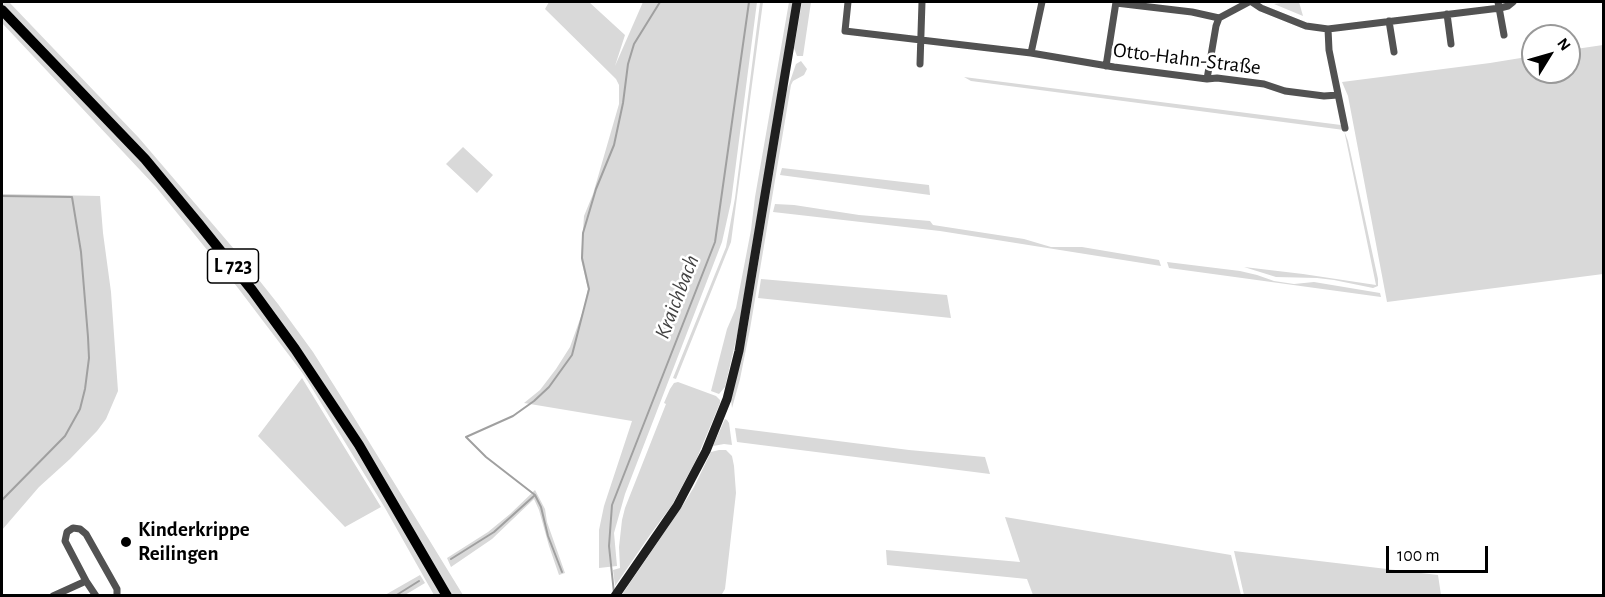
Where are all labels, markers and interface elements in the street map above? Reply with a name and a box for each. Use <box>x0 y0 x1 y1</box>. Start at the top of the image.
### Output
north arrow <box>1521 24 1581 84</box>
text: N <box>1554 35 1574 54</box>
street label: Otto-Hahn-Straße <box>1112 37 1262 81</box>
road number: L 723 <box>208 249 258 283</box>
water label: Kraichbach <box>649 251 705 343</box>
place label: Kinderkrippe Reilingen <box>138 517 250 567</box>
scale bar <box>1389 534 1491 572</box>
marker: Kinderkrippe Reilingen <box>119 535 133 549</box>
text: 100 m <box>1397 547 1440 565</box>

